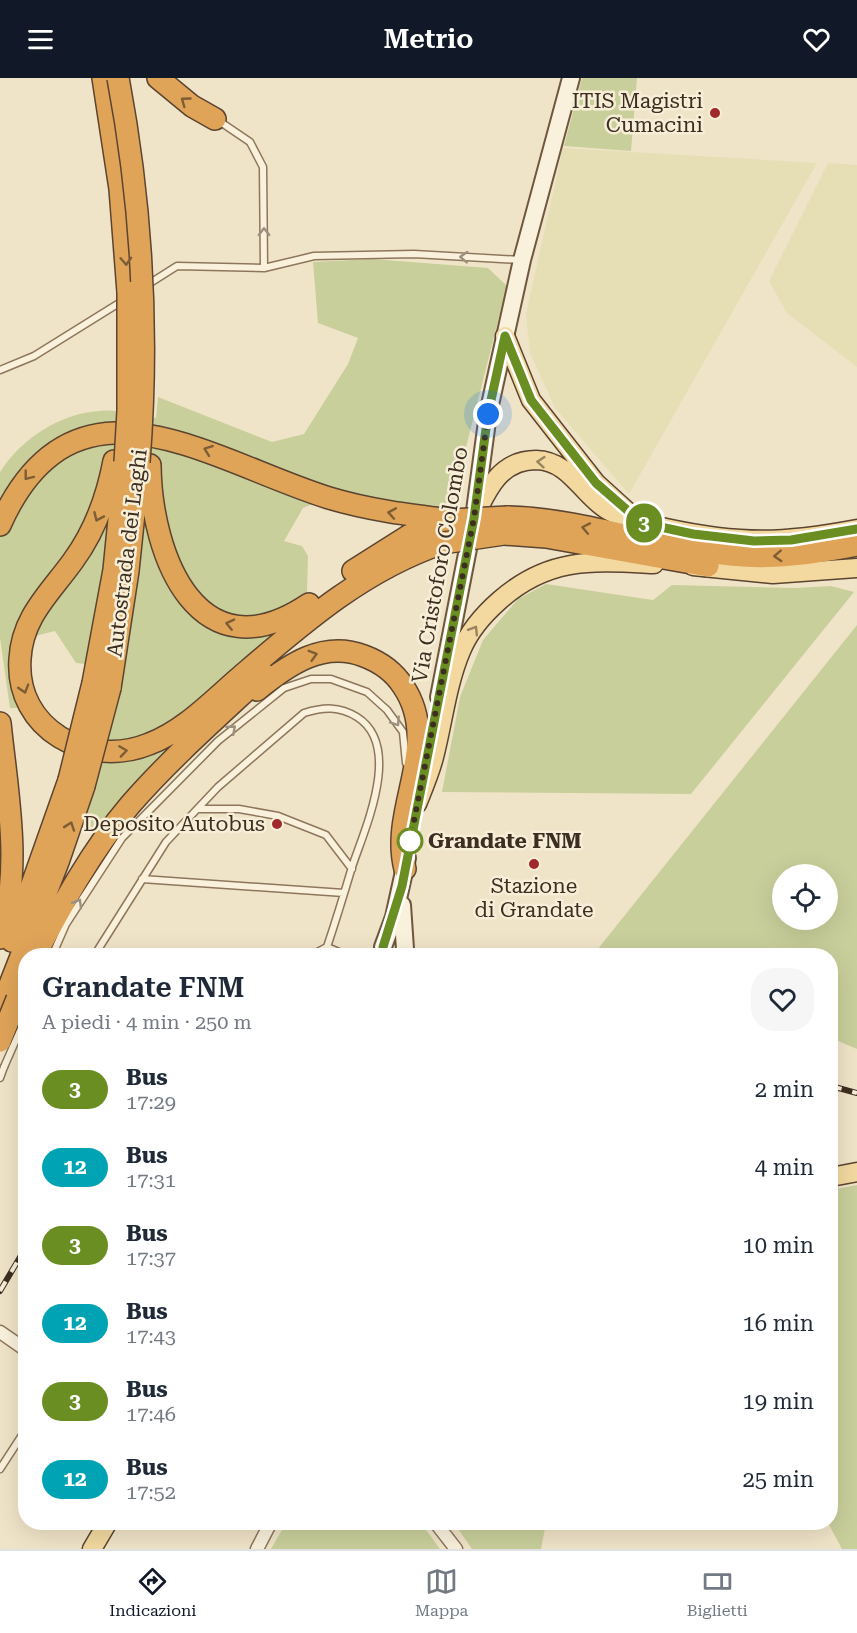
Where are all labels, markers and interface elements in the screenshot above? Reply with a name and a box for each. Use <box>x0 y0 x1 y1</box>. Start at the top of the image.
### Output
icon: menu <box>24 23 57 56</box>
text: Metrio <box>384 23 473 55</box>
icon: heart <box>800 23 833 56</box>
place label: ITIS Magistri Cumacini <box>572 89 703 137</box>
one-way arrow <box>181 97 192 108</box>
marker: ITIS Magistri Cumacini <box>708 106 722 120</box>
one-way arrow <box>258 227 270 236</box>
one-way arrow <box>459 250 468 263</box>
one-way arrow <box>120 256 133 265</box>
your location <box>473 399 503 429</box>
one-way arrow <box>203 445 214 458</box>
street label: Via Cristoforo Colombo <box>407 445 473 685</box>
street label: Autostrada dei Laghi <box>102 447 152 658</box>
one-way arrow <box>536 456 546 469</box>
one-way arrow <box>25 469 36 480</box>
line badge: 3 <box>624 504 664 542</box>
one-way arrow <box>387 507 397 519</box>
one-way arrow <box>93 511 105 522</box>
text: 3 <box>638 511 650 535</box>
one-way arrow <box>581 522 591 535</box>
one-way arrow <box>774 550 783 563</box>
one-way arrow <box>226 618 236 631</box>
one-way arrow <box>467 625 478 636</box>
one-way arrow <box>307 650 318 662</box>
one-way arrow <box>17 683 29 694</box>
one-way arrow <box>389 716 400 727</box>
one-way arrow <box>225 725 236 736</box>
one-way arrow <box>119 745 128 757</box>
place label: Deposito Autobus <box>83 812 265 836</box>
marker: Deposito Autobus <box>270 817 284 831</box>
one-way arrow <box>63 821 75 832</box>
marker: Grandate FNM <box>397 828 423 854</box>
place label: Grandate FNM <box>428 829 582 853</box>
marker: Stazione di Grandate <box>527 857 541 871</box>
map controls <box>772 864 838 930</box>
button: locate <box>772 864 838 930</box>
place label: Stazione di Grandate <box>474 874 594 922</box>
one-way arrow <box>71 899 83 909</box>
button: heart <box>751 968 814 1031</box>
text: Grandate FNM <box>42 971 245 1004</box>
text: A piedi · 4 min · 250 m <box>42 1010 252 1034</box>
text: Bus <box>126 1065 168 1090</box>
text: 3 <box>69 1077 81 1101</box>
text: 2 min <box>755 1077 814 1102</box>
text: 17:29 <box>126 1090 176 1114</box>
text: Bus <box>126 1143 168 1168</box>
text: 12 <box>63 1155 87 1179</box>
text: 4 min <box>755 1155 814 1180</box>
text: 17:31 <box>126 1168 176 1192</box>
text: Bus <box>126 1221 168 1246</box>
text: 3 <box>69 1233 81 1257</box>
text: 10 min <box>743 1233 814 1258</box>
text: 17:37 <box>126 1246 176 1270</box>
text: Bus <box>126 1299 168 1324</box>
text: 12 <box>63 1311 87 1335</box>
text: 16 min <box>743 1311 814 1336</box>
text: 17:43 <box>126 1324 176 1348</box>
text: Bus <box>126 1377 168 1402</box>
text: 3 <box>69 1389 81 1413</box>
text: 19 min <box>743 1389 814 1414</box>
text: 17:46 <box>126 1402 176 1426</box>
text: Bus <box>126 1455 168 1480</box>
text: 12 <box>63 1467 87 1491</box>
text: 25 min <box>743 1467 814 1492</box>
text: 17:52 <box>126 1480 176 1504</box>
tab: Indicazioni <box>109 1565 196 1620</box>
tab: Mappa <box>415 1565 468 1620</box>
tab: Biglietti <box>687 1565 748 1620</box>

